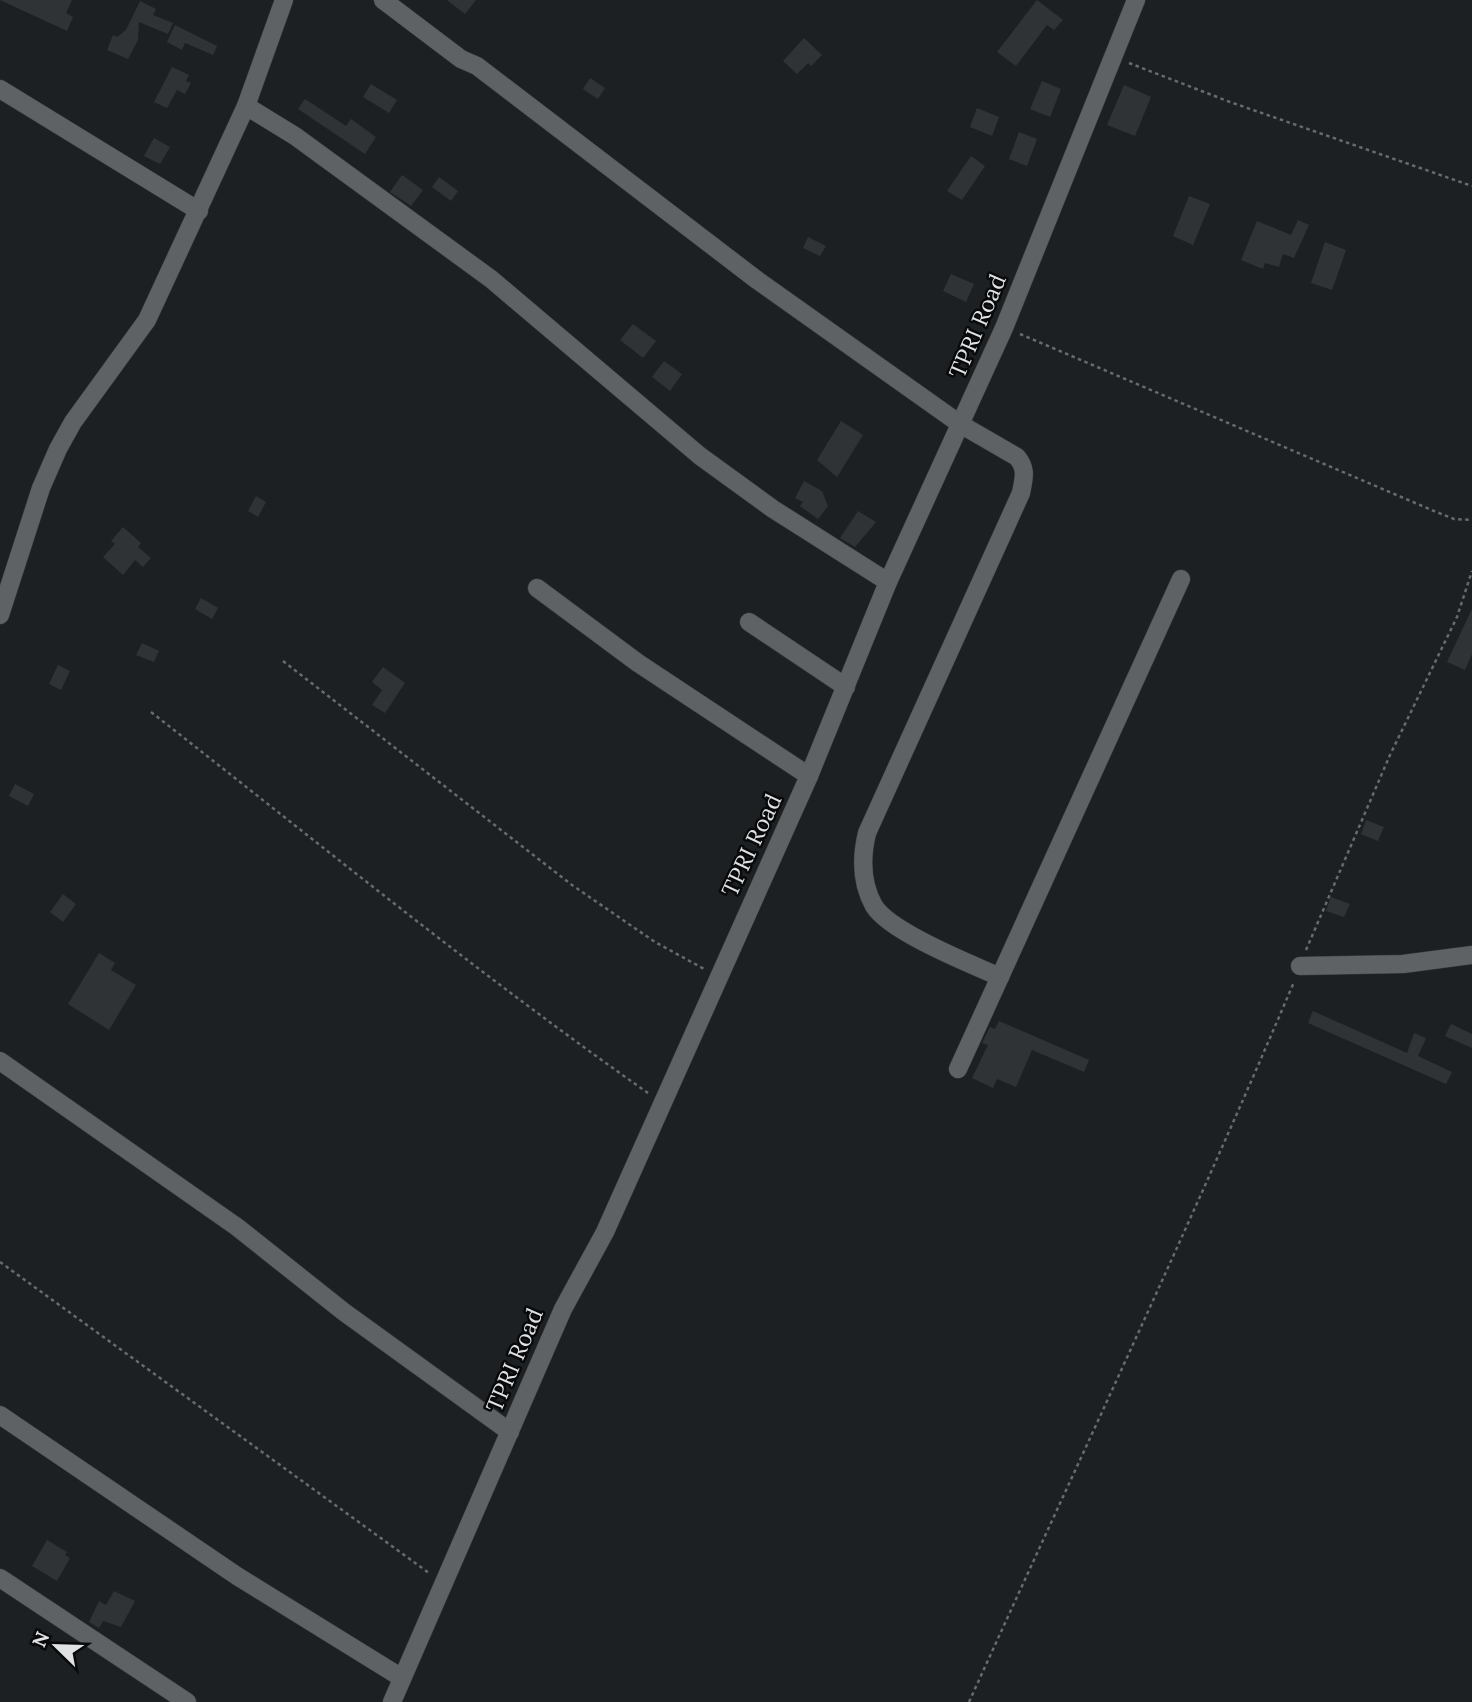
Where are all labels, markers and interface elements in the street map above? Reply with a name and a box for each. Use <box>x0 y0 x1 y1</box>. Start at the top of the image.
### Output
street label: TPRI Road <box>942 269 1012 382</box>
street label: TPRI Road <box>715 789 788 901</box>
street label: TPRI Road <box>479 1303 549 1416</box>
north arrow <box>21 1611 91 1681</box>
text: N <box>26 1628 54 1651</box>

